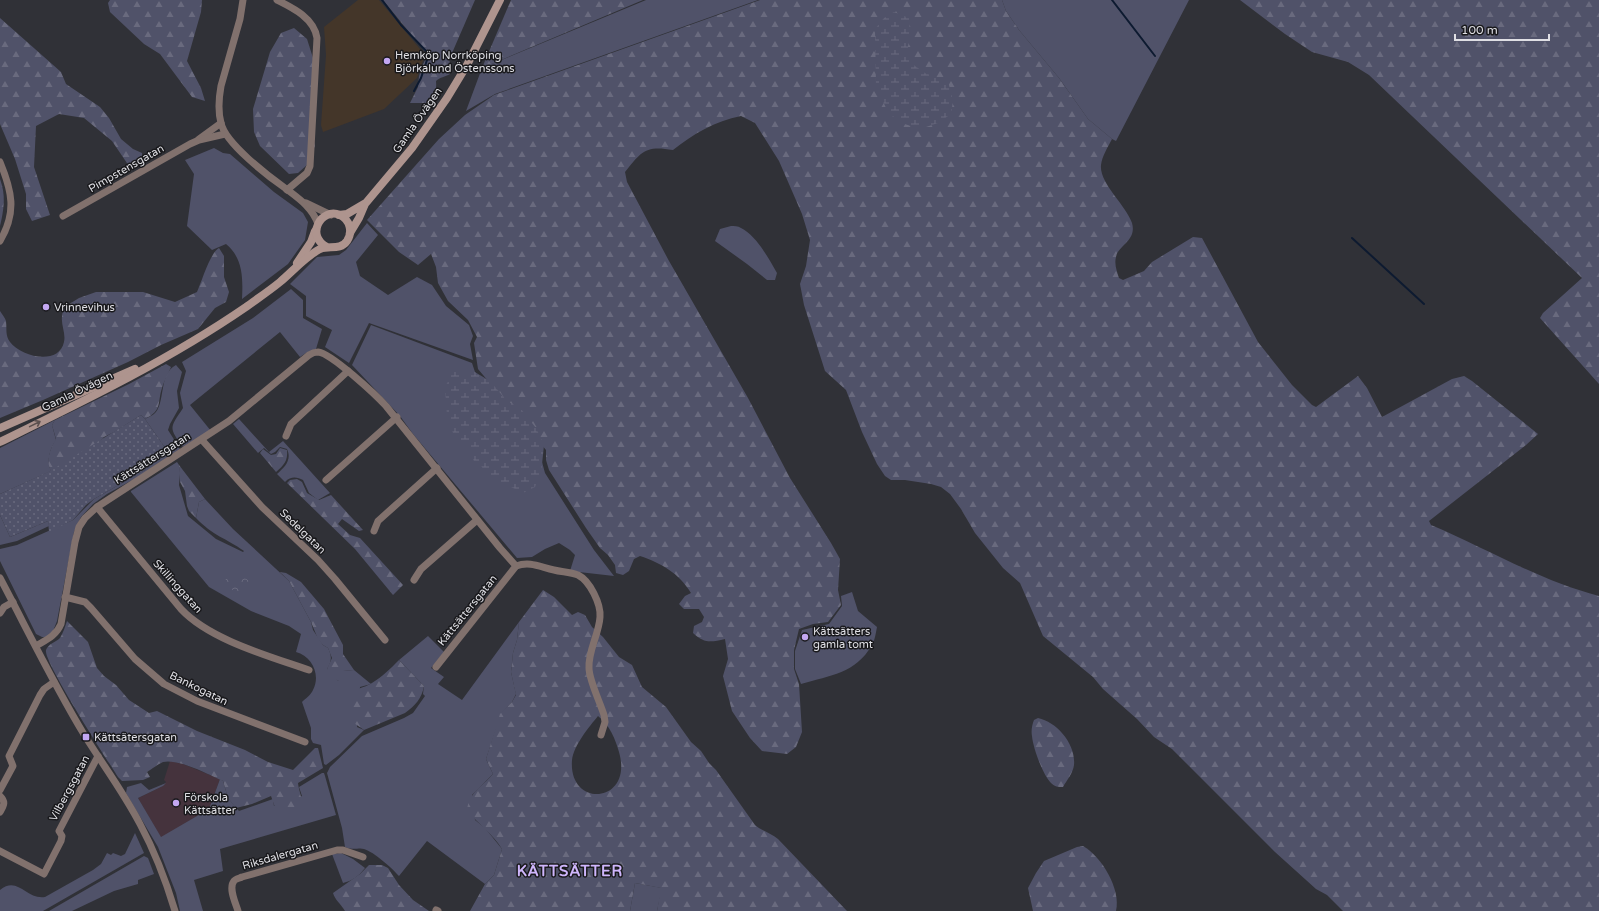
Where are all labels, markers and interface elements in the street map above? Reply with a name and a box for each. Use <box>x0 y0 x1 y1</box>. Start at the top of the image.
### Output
scale bar <box>1455 16 1549 42</box>
text: 100 m <box>1461 23 1498 37</box>
place label: Hemköp Norrköping Björkalund Östenssons <box>395 49 515 75</box>
marker: Hemköp Norrköping Björkalund Östenssons <box>382 56 392 66</box>
street label: Gamla Övägen <box>390 85 445 156</box>
street label: Pimpstensgatan <box>86 142 166 195</box>
place label: Vrinnevihus <box>54 301 115 314</box>
marker: Vrinnevihus <box>41 302 51 312</box>
street label: Gamla Övägen <box>40 369 115 414</box>
one-way arrow <box>29 420 41 428</box>
street label: Kättsättersgatan <box>112 430 193 487</box>
street label: Sedelgatan <box>277 506 328 557</box>
street label: Skillinggatan <box>150 557 205 616</box>
street label: Kättsättersgatan <box>435 572 500 648</box>
place label: Kättsätters gamla tomt <box>813 625 873 651</box>
marker: Kättsätters gamla tomt <box>800 632 810 642</box>
street label: Bankogatan <box>168 669 230 708</box>
place label: Kättsätersgatan <box>94 731 177 744</box>
marker: Kättsätersgatan <box>81 732 91 742</box>
street label: Vilbergsgatan <box>47 753 92 823</box>
place label: Förskola Kättsätter <box>184 791 237 817</box>
marker: Förskola Kättsätter <box>171 798 181 808</box>
street label: Riksdalergatan <box>241 838 319 872</box>
district label: KÄTTSÄTTER <box>517 862 623 880</box>

